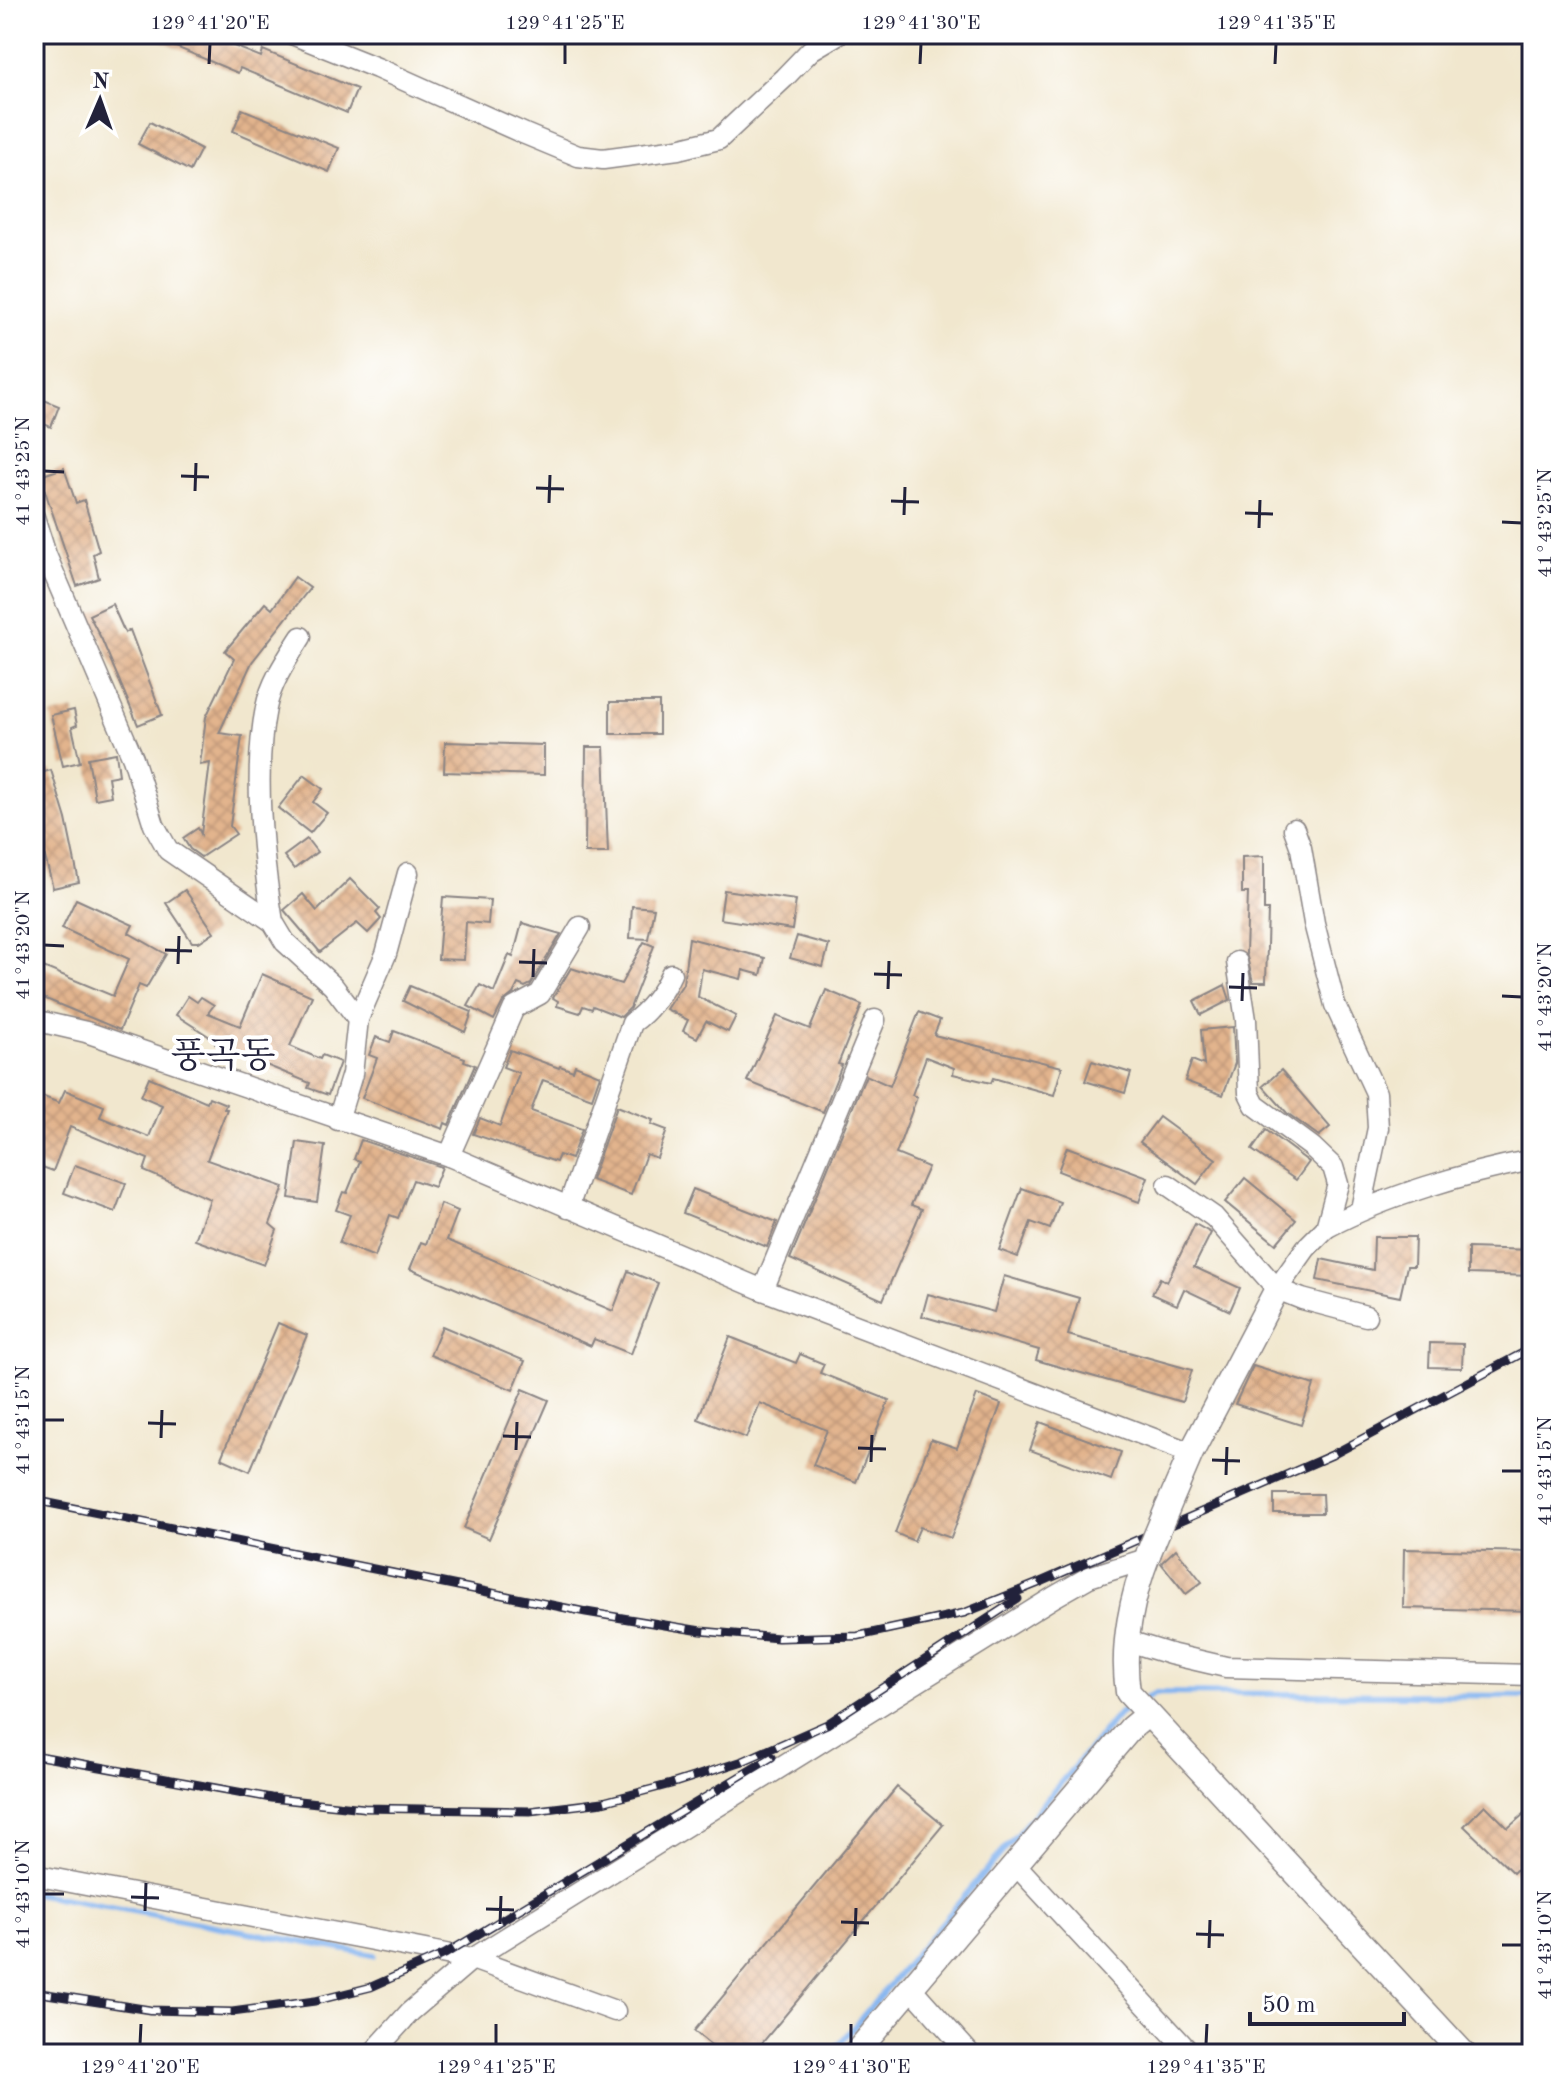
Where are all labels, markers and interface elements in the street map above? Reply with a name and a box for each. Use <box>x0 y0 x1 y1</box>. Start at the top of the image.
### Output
text: 129°41'20"E <box>150 14 270 34</box>
text: 129°41'25"E <box>505 14 625 34</box>
text: 129°41'30"E <box>861 14 981 34</box>
text: 129°41'35"E <box>1216 14 1336 34</box>
north arrow <box>60 60 140 140</box>
text: N <box>92 71 110 93</box>
text: 41°43'25"N <box>14 416 34 526</box>
text: 41°43'25"N <box>1536 468 1556 578</box>
text: 41°43'20"N <box>14 890 34 1000</box>
text: 41°43'20"N <box>1536 942 1556 1052</box>
district label: 풍곡동 <box>171 1038 275 1076</box>
text: 41°43'15"N <box>14 1365 34 1475</box>
text: 41°43'15"N <box>1536 1416 1556 1526</box>
text: 41°43'10"N <box>14 1839 34 1949</box>
text: 41°43'10"N <box>1536 1890 1556 2000</box>
scale bar <box>1250 1976 1404 2026</box>
text: 50 m <box>1262 1994 1316 2018</box>
text: 129°41'20"E <box>80 2058 200 2078</box>
text: 129°41'25"E <box>436 2058 556 2078</box>
text: 129°41'30"E <box>791 2058 911 2078</box>
text: 129°41'35"E <box>1146 2058 1266 2078</box>

